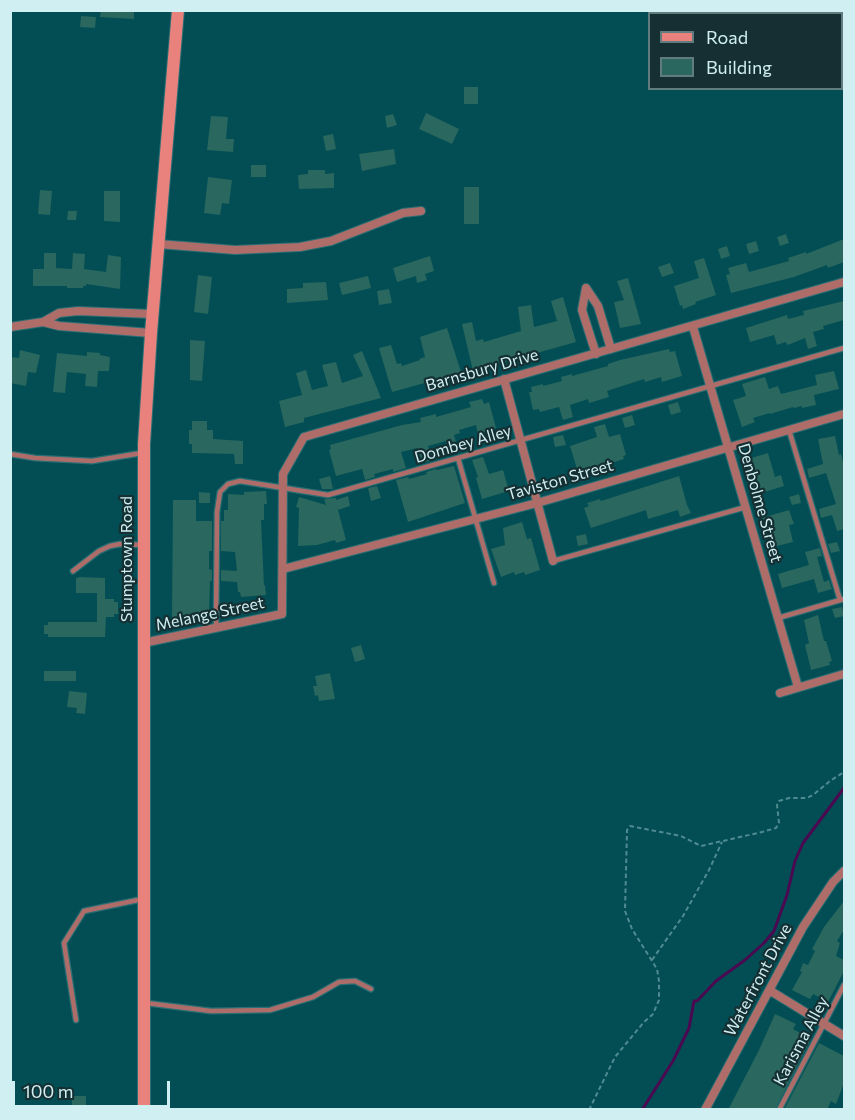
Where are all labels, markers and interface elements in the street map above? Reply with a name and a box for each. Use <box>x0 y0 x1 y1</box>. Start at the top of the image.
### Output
legend <box>648 12 843 90</box>
text: Road <box>706 26 748 48</box>
text: Building <box>706 56 772 78</box>
street label: Barnsbury Drive <box>423 345 541 395</box>
street label: Dombey Alley <box>412 421 514 467</box>
street label: Denbolme Street <box>734 441 786 565</box>
street label: Taviston Street <box>504 456 616 504</box>
street label: Stumptown Road <box>117 496 137 622</box>
street label: Melange Street <box>154 593 266 635</box>
street label: Waterfront Drive <box>720 921 796 1039</box>
street label: Karisma Alley <box>770 993 832 1089</box>
scale bar <box>15 1069 172 1107</box>
text: 100 m <box>23 1080 73 1102</box>

